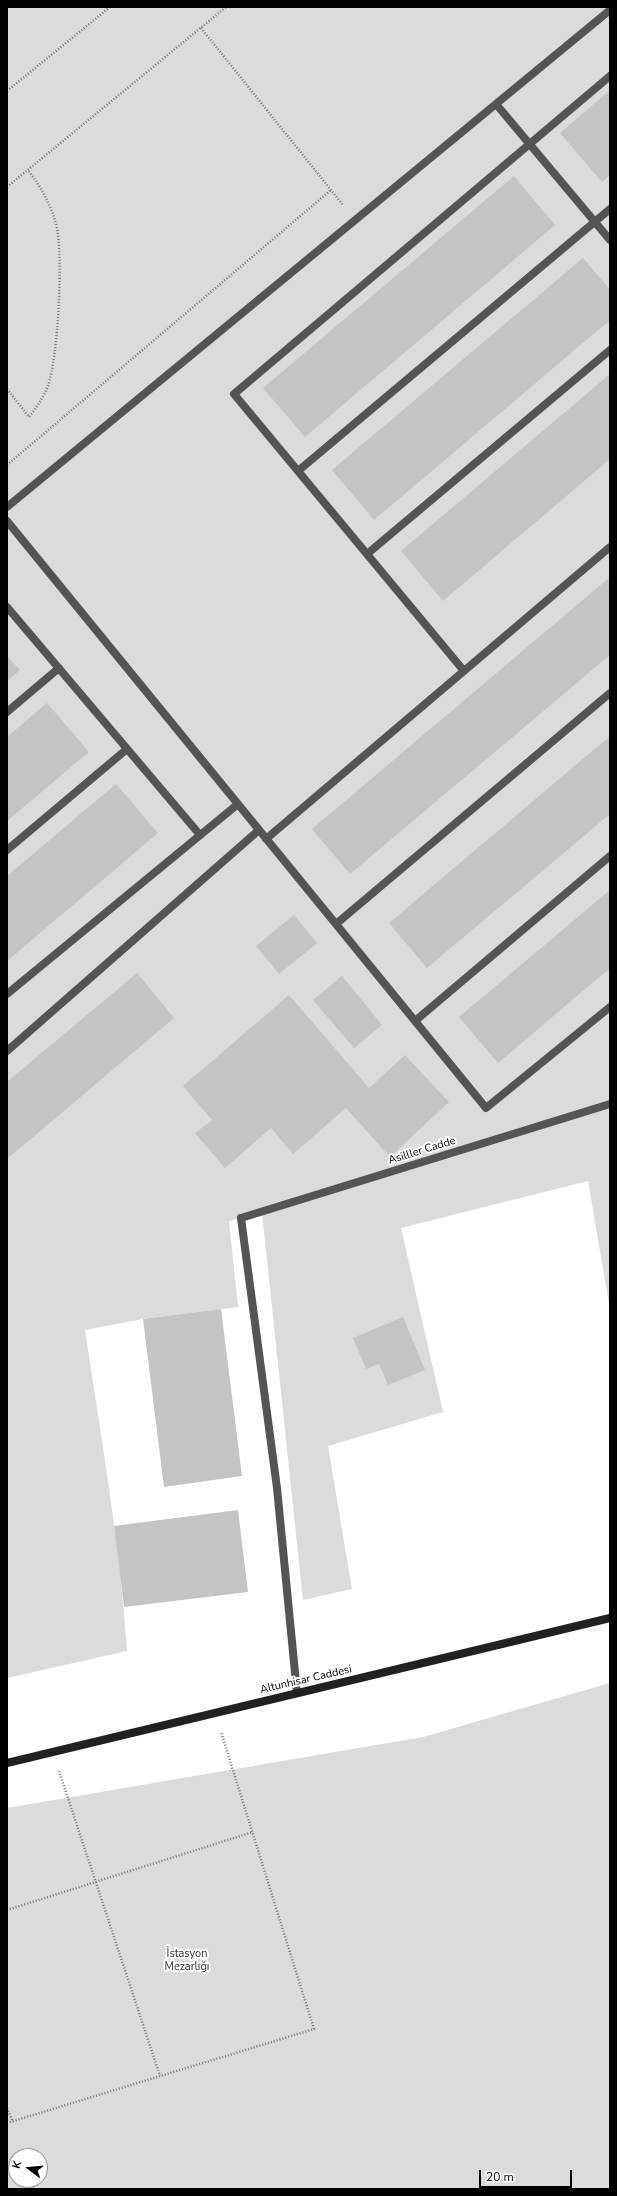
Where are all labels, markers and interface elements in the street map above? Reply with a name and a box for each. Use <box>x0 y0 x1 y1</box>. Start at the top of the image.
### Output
street label: Asilller Cadde <box>387 1134 457 1168</box>
street label: Altunhisar Caddesi <box>259 1663 353 1697</box>
park label: İstasyon Mezarlığı <box>165 1947 209 1973</box>
north arrow <box>8 2148 48 2188</box>
text: K <box>9 2159 25 2170</box>
scale bar <box>481 2162 574 2188</box>
text: 20 m <box>486 2169 514 2185</box>

